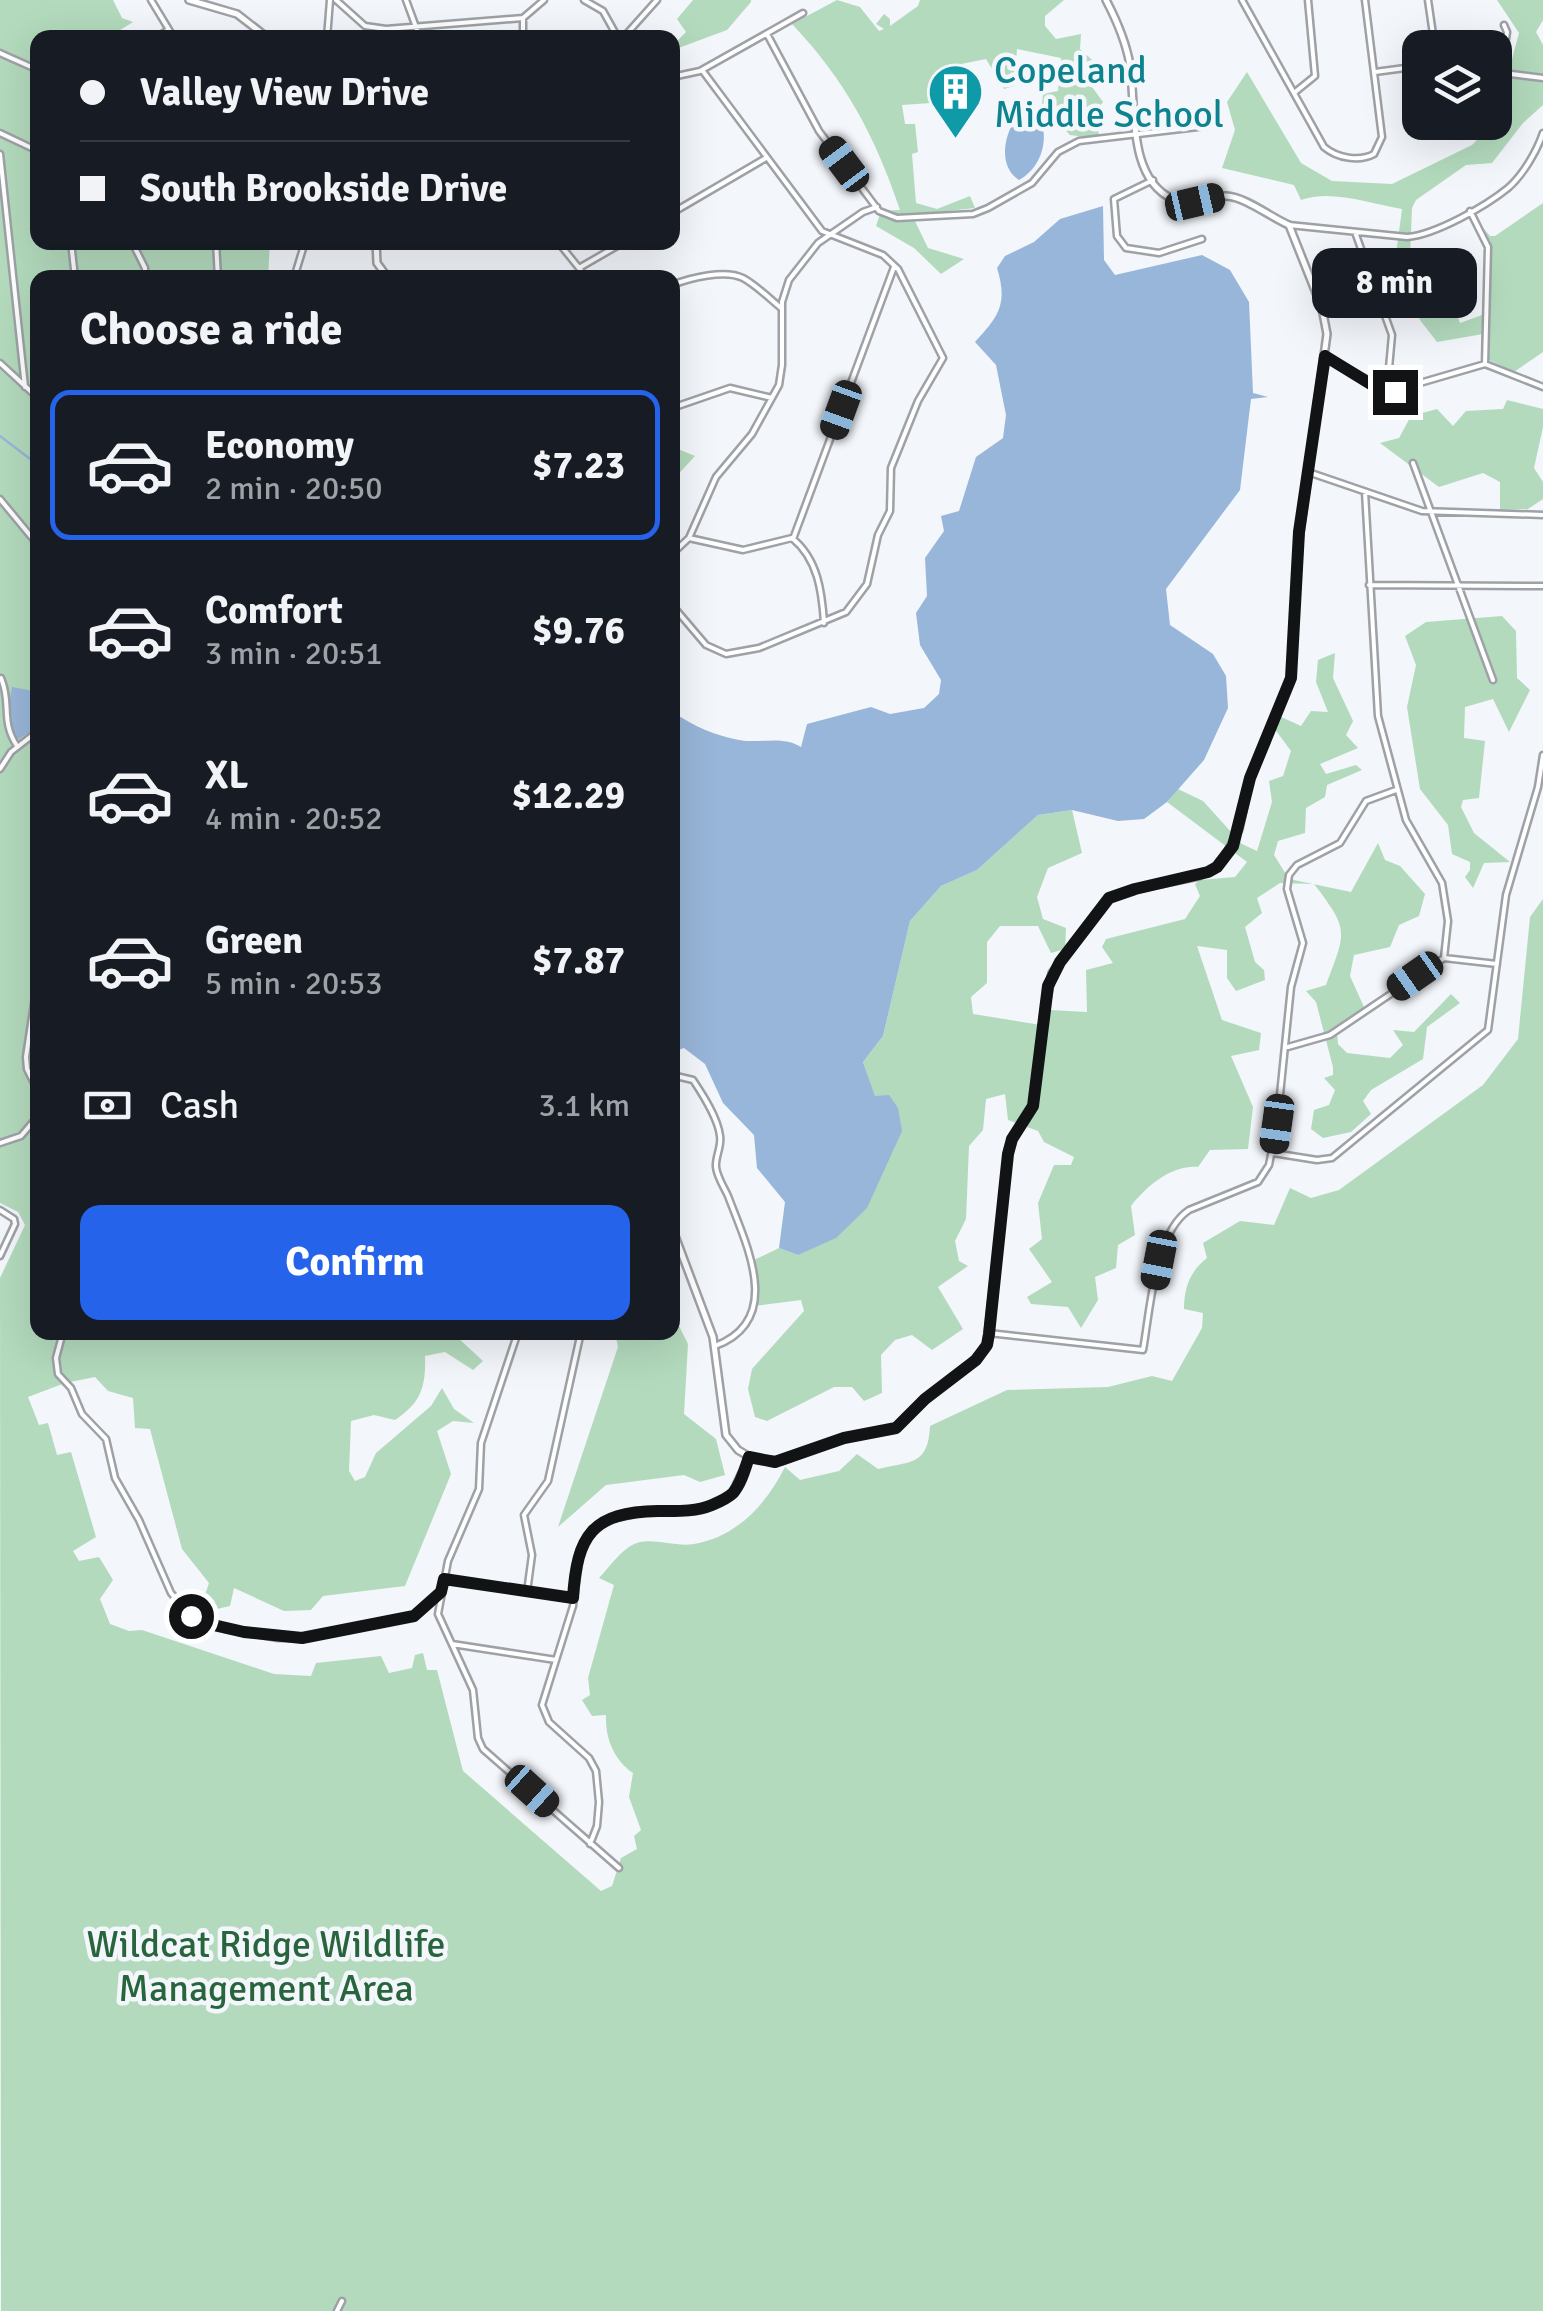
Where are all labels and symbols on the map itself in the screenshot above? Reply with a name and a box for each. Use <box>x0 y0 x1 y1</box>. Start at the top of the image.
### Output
place label: Copeland Middle School <box>994 47 1224 138</box>
building icon: Copeland Middle School <box>925 62 985 141</box>
car <box>814 131 874 197</box>
car <box>1162 181 1228 223</box>
callout: 8 min <box>1312 247 1478 317</box>
route end <box>1373 370 1418 415</box>
car <box>817 377 865 443</box>
car <box>1382 947 1448 1005</box>
car <box>1258 1092 1296 1156</box>
car <box>1139 1228 1179 1292</box>
route start <box>169 1594 214 1639</box>
car <box>500 1760 564 1822</box>
park label: Wildcat Ridge Wildlife Management Area <box>87 1921 445 2012</box>

